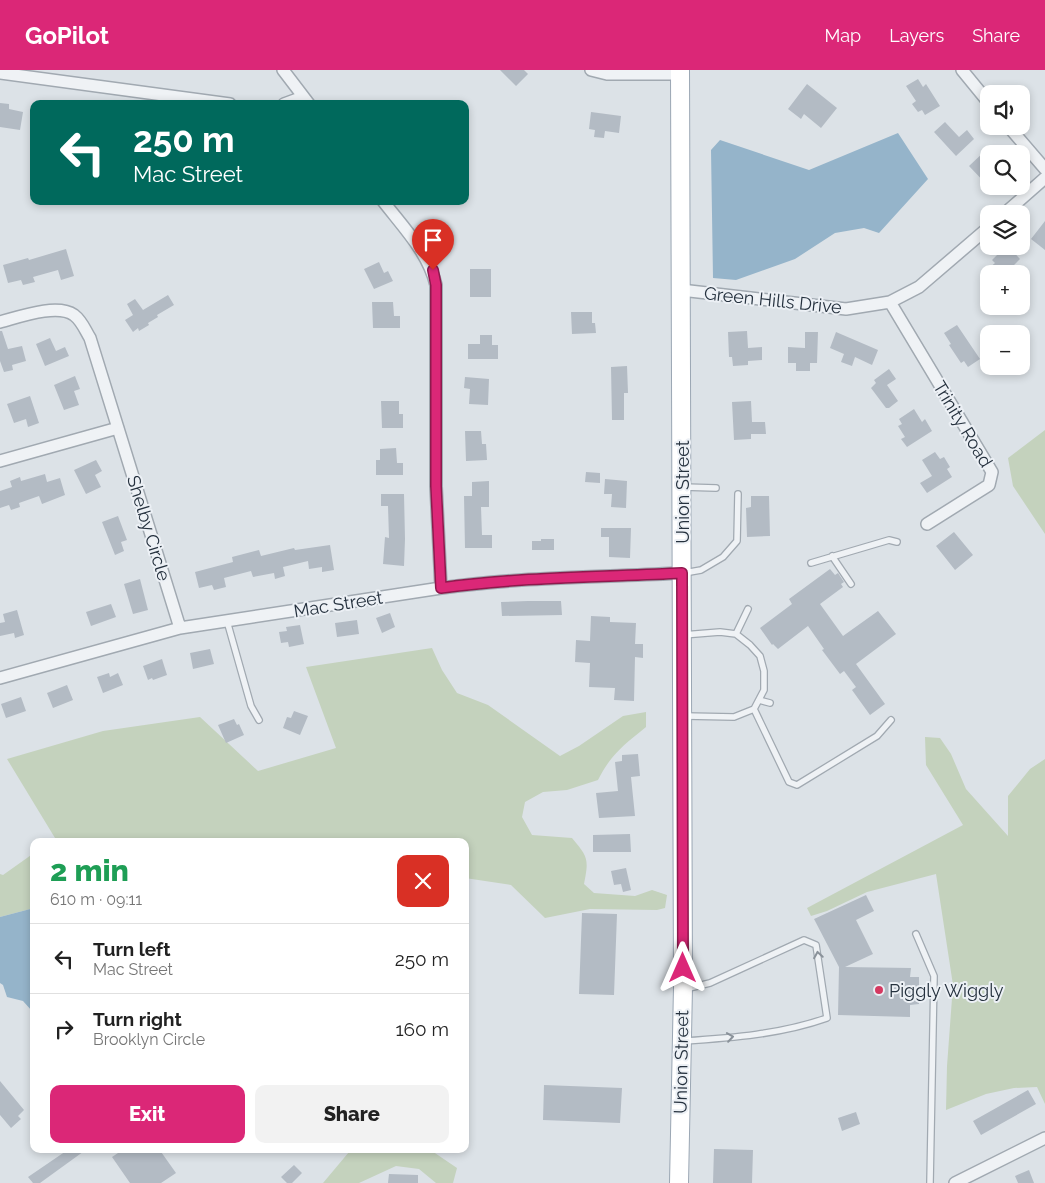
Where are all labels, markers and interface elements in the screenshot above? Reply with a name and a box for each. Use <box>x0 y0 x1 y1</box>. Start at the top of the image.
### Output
text: GoPilot <box>25 21 109 50</box>
text: Map <box>825 25 861 46</box>
text: Layers <box>889 25 944 46</box>
text: Share <box>972 25 1020 46</box>
map controls <box>980 85 1030 375</box>
button: sound <box>980 85 1030 135</box>
text: 250 m <box>133 119 235 160</box>
icon: left <box>50 120 115 185</box>
button: search <box>980 145 1030 195</box>
text: Mac Street <box>133 161 243 187</box>
button: layers <box>980 205 1030 255</box>
pin <box>412 219 454 270</box>
icon: arrive <box>419 226 447 254</box>
button: + <box>980 265 1030 315</box>
street label: Green Hills Drive <box>703 282 843 318</box>
button: − <box>980 325 1030 375</box>
street label: Trinity Road <box>929 377 997 471</box>
street label: Union Street <box>672 440 693 544</box>
street label: Shelby Circle <box>123 473 175 584</box>
street label: Mac Street <box>292 587 384 621</box>
text: 2 min <box>50 853 129 888</box>
button: close <box>397 855 449 907</box>
text: 610 m · 09:11 <box>50 890 142 909</box>
text: Turn left <box>93 938 170 960</box>
position arrow <box>656 941 708 993</box>
icon: left <box>50 945 78 973</box>
text: 250 m <box>395 948 449 970</box>
one-way arrow <box>813 951 823 959</box>
text: Mac Street <box>93 960 173 979</box>
place label: Piggly Wiggly <box>889 980 1004 1001</box>
marker: Piggly Wiggly <box>873 984 885 996</box>
text: Turn right <box>93 1008 182 1030</box>
street label: Union Street <box>670 1010 692 1114</box>
icon: right <box>50 1015 78 1043</box>
text: 160 m <box>395 1018 449 1040</box>
text: Brooklyn Circle <box>93 1030 205 1049</box>
one-way arrow <box>726 1033 735 1043</box>
button: Exit <box>50 1085 245 1143</box>
button: Share <box>255 1085 449 1143</box>

